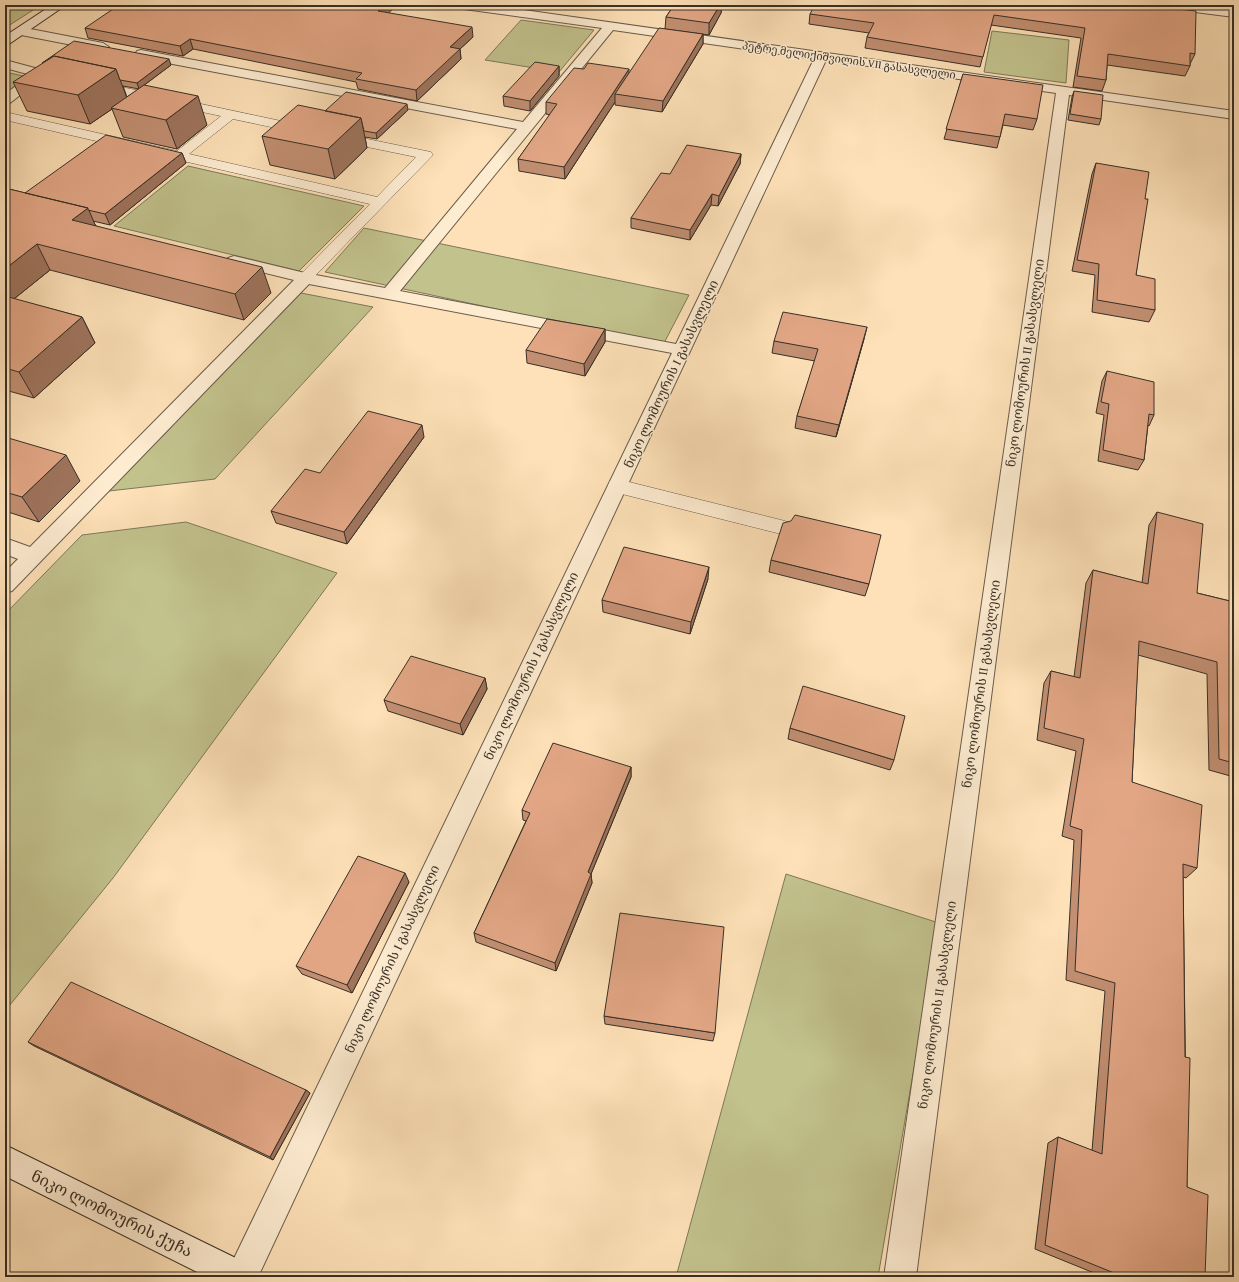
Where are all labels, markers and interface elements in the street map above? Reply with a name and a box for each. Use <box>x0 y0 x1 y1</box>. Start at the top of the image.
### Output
street label: პეტრე მელიქიშვილის VII გასასვლელი <box>741 37 957 83</box>
street label: ნიკო ლომოურის II გასასვლელი <box>1001 258 1049 468</box>
street label: ნიკო ლომოურის I გასასვლელი <box>619 277 723 471</box>
street label: ნიკო ლომოურის I გასასვლელი <box>479 569 583 763</box>
street label: ნიკო ლომოურის II გასასვლელი <box>957 579 1005 789</box>
street label: ნიკო ლომოურის I გასასვლელი <box>340 862 444 1056</box>
street label: ნიკო ლომოურის II გასასვლელი <box>913 900 961 1110</box>
street label: ნიკო ლომოურის ქუჩა <box>27 1163 197 1263</box>

